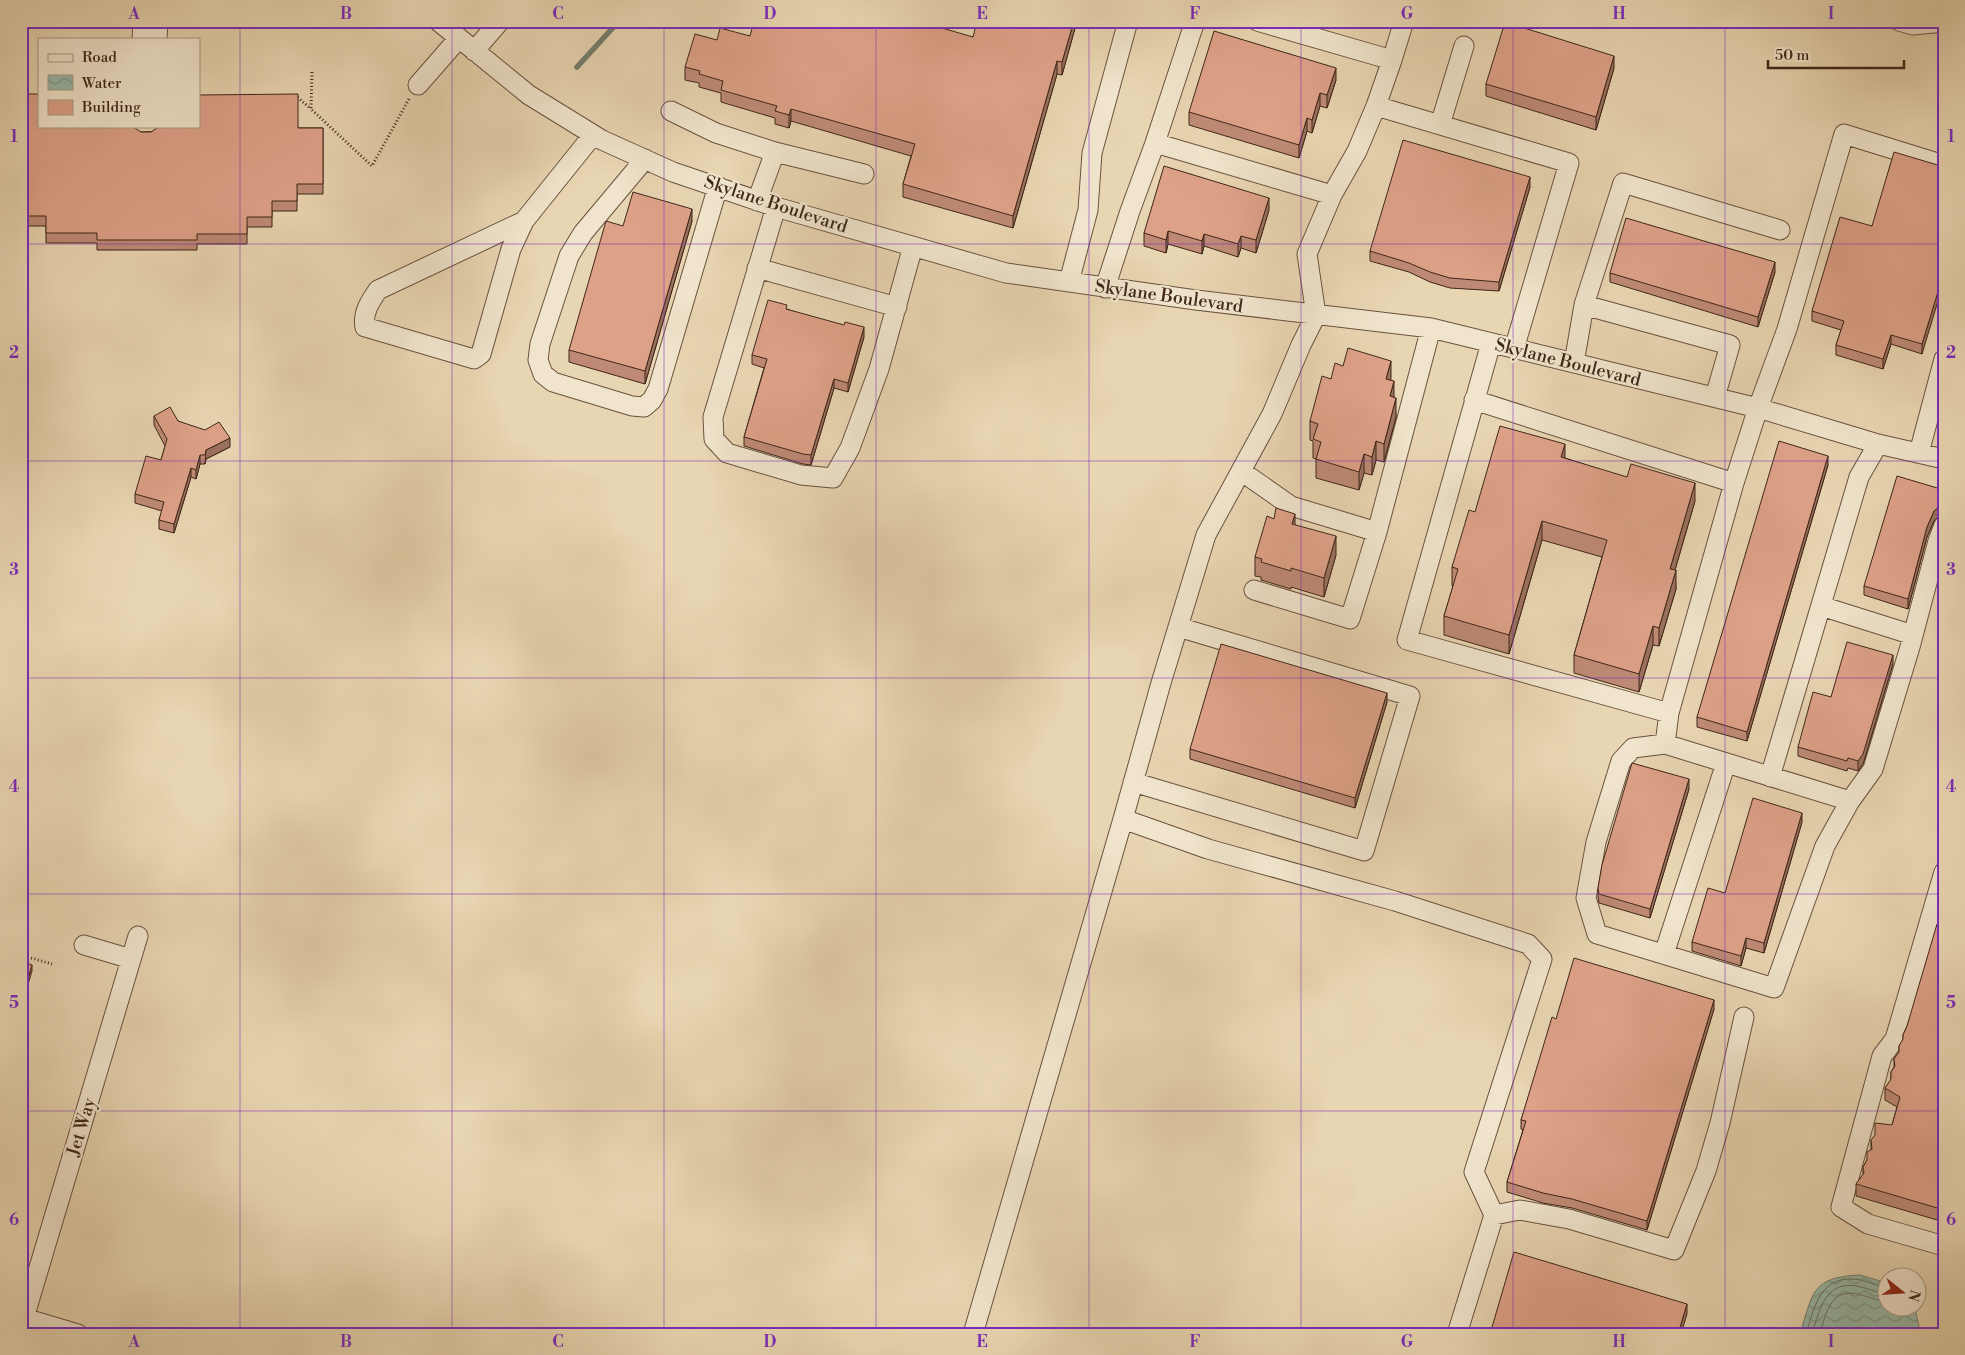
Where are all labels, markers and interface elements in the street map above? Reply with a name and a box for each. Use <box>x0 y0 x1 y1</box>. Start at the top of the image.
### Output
text: A <box>127 4 140 24</box>
text: B <box>340 4 352 24</box>
text: C <box>552 4 564 24</box>
text: D <box>764 4 777 24</box>
text: E <box>976 4 988 24</box>
text: F <box>1189 4 1201 24</box>
text: G <box>1401 4 1414 24</box>
text: H <box>1612 4 1626 24</box>
text: I <box>1828 4 1834 24</box>
legend <box>38 38 200 128</box>
scale bar <box>1768 38 1904 70</box>
text: 50 m <box>1775 46 1809 65</box>
text: Road <box>82 48 117 67</box>
text: Water <box>81 74 122 93</box>
text: Building <box>81 98 141 117</box>
text: 1 <box>10 127 18 147</box>
text: 1 <box>1947 127 1955 147</box>
street label: Skylane Boulevard <box>701 170 851 239</box>
street label: Skylane Boulevard <box>1093 275 1245 318</box>
street label: Skylane Boulevard <box>1493 333 1644 392</box>
text: 2 <box>9 343 19 363</box>
text: 2 <box>1946 343 1956 363</box>
text: 3 <box>9 560 19 580</box>
text: 3 <box>1946 560 1956 580</box>
text: 4 <box>9 777 20 797</box>
text: 4 <box>1946 777 1957 797</box>
text: 5 <box>9 993 19 1013</box>
text: 5 <box>1946 993 1956 1013</box>
street label: Jet Way <box>61 1095 101 1160</box>
text: 6 <box>9 1210 19 1230</box>
text: 6 <box>1946 1210 1956 1230</box>
north arrow <box>1878 1268 1928 1318</box>
text: N <box>1903 1288 1924 1303</box>
text: A <box>127 1332 140 1352</box>
text: B <box>340 1332 352 1352</box>
text: C <box>552 1332 564 1352</box>
text: D <box>764 1332 777 1352</box>
text: E <box>976 1332 988 1352</box>
text: F <box>1189 1332 1201 1352</box>
text: G <box>1401 1332 1414 1352</box>
text: H <box>1612 1332 1626 1352</box>
text: I <box>1828 1332 1834 1352</box>

